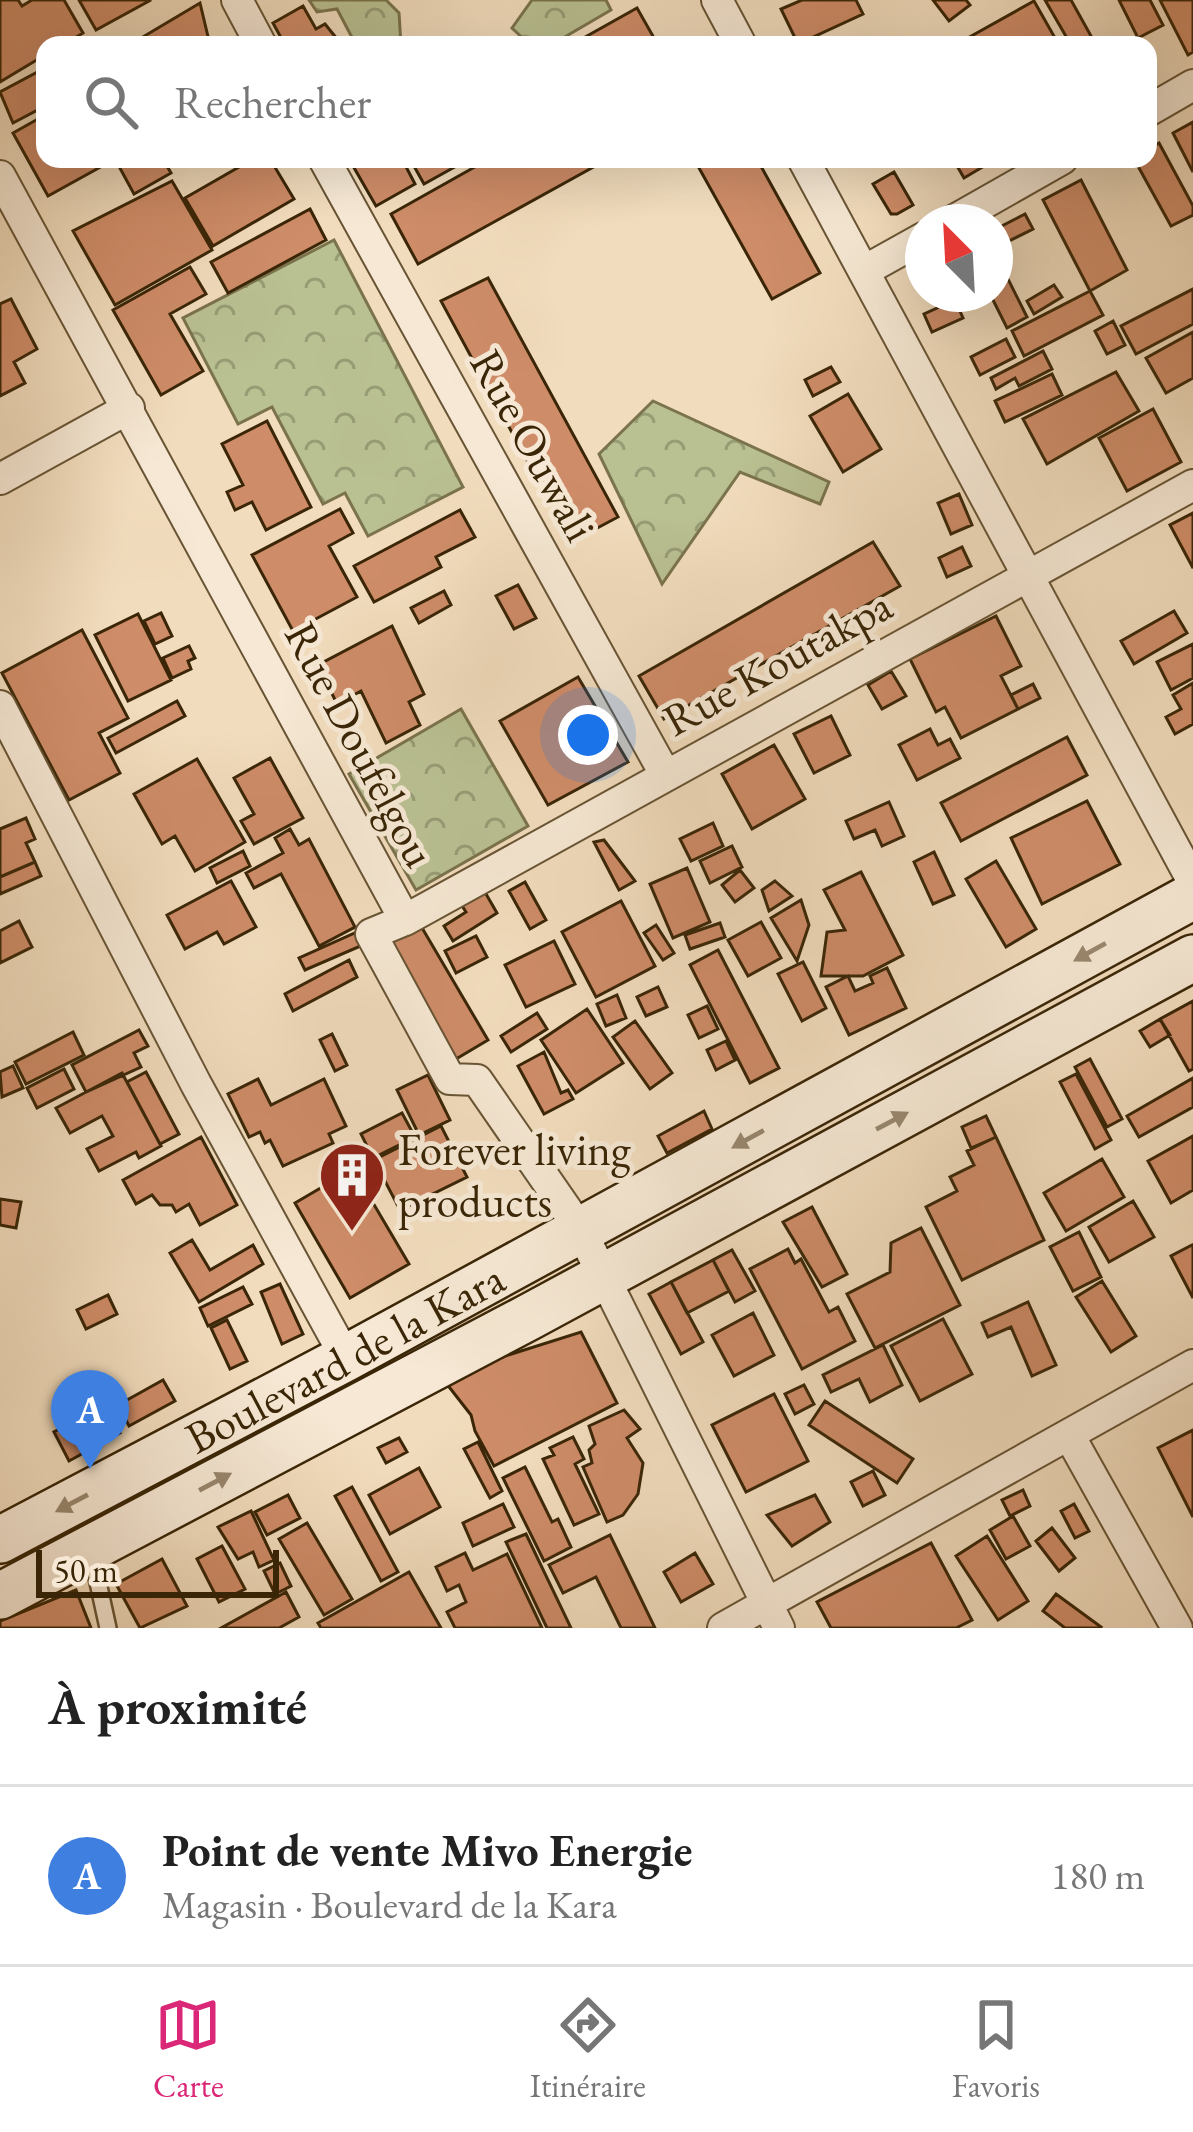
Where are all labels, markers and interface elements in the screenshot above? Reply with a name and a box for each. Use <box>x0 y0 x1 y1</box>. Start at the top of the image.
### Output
search box <box>36 36 1157 168</box>
icon: search <box>78 69 144 135</box>
text: Rechercher <box>174 73 371 131</box>
north arrow <box>905 204 1013 312</box>
street label: Rue Ouwali <box>458 339 610 551</box>
street label: Rue Koutakpa <box>652 575 902 749</box>
street label: Rue Doufelgou <box>272 611 450 877</box>
your location <box>558 705 618 765</box>
one-way arrow <box>1073 941 1108 962</box>
one-way arrow <box>875 1111 910 1132</box>
place label: Forever living products <box>398 1120 631 1230</box>
one-way arrow <box>731 1128 765 1149</box>
building icon: Forever living products <box>317 1140 387 1234</box>
street label: Boulevard de la Kara <box>175 1248 514 1466</box>
pin: A <box>51 1370 129 1469</box>
one-way arrow <box>198 1473 232 1493</box>
one-way arrow <box>54 1492 89 1512</box>
scale bar <box>36 1544 279 1597</box>
text: 50 m <box>54 1549 118 1592</box>
text: À proximité <box>48 1673 307 1739</box>
text: Point de vente Mivo Energie <box>162 1821 693 1879</box>
text: A <box>73 1850 101 1901</box>
text: 180 m <box>1051 1850 1145 1901</box>
text: Magasin · Boulevard de la Kara <box>162 1879 617 1930</box>
tab: Carte <box>153 1992 224 2107</box>
tab: Itinéraire <box>530 1992 646 2107</box>
tab: Favoris <box>952 1992 1040 2107</box>

